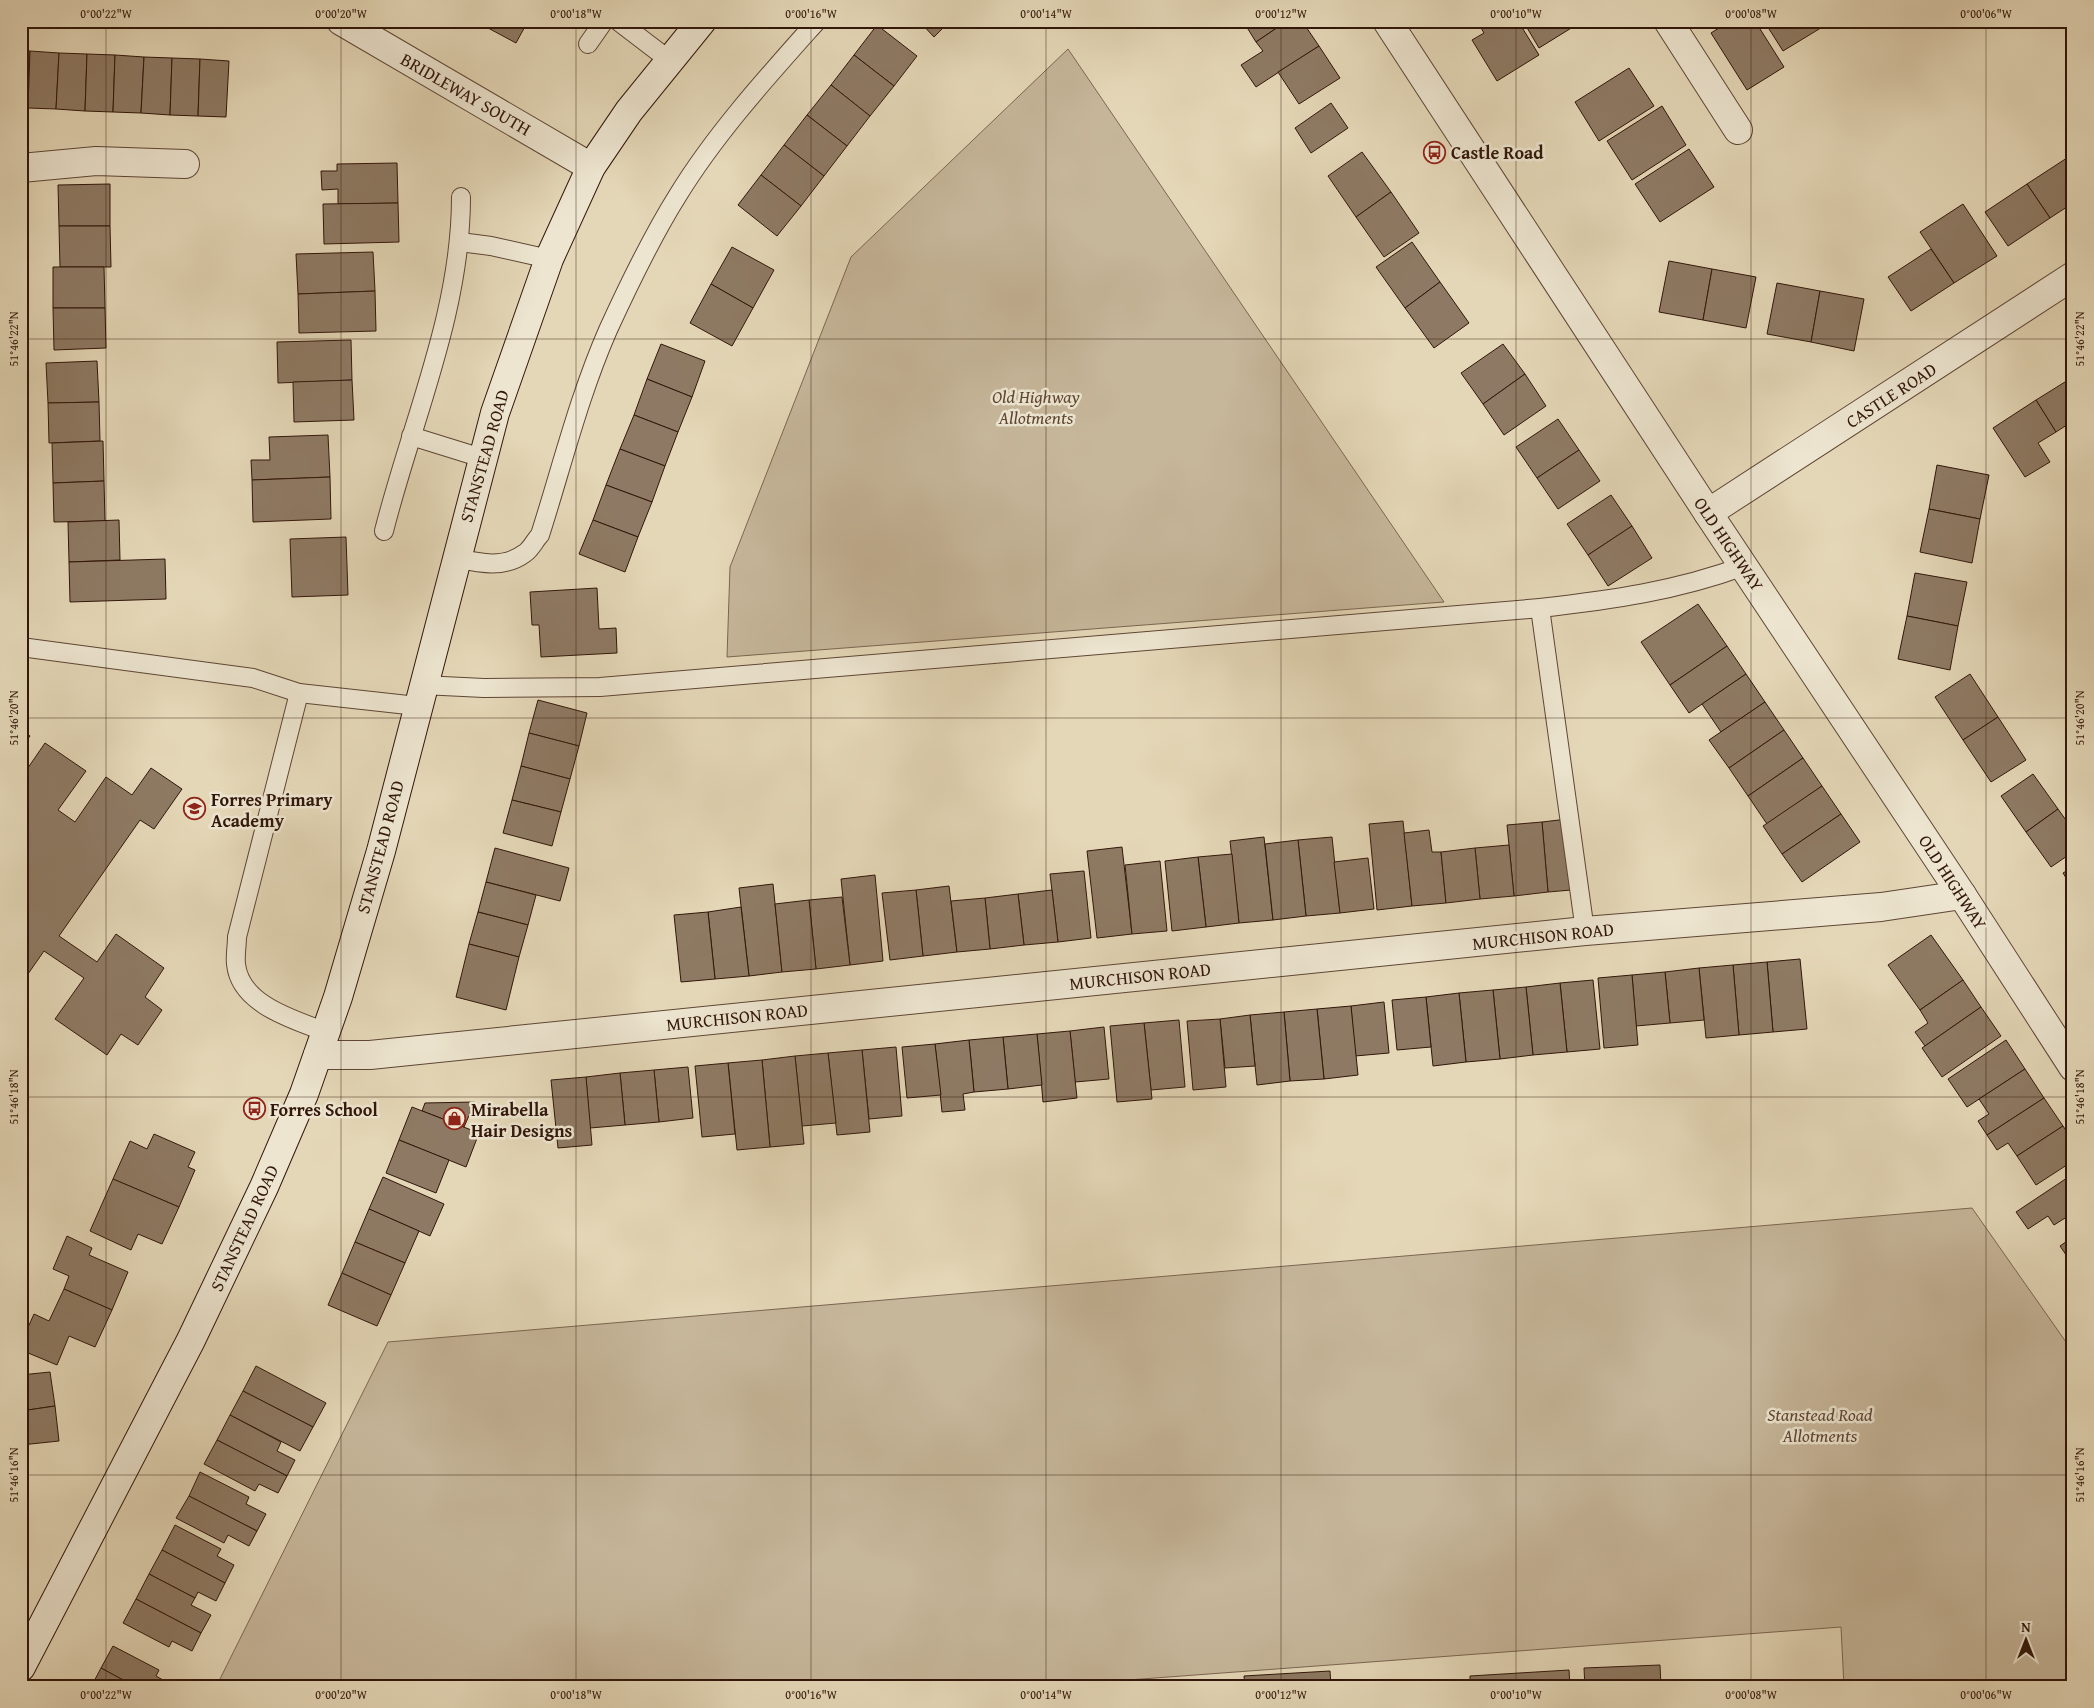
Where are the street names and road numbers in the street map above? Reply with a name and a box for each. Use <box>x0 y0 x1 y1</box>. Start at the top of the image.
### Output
street label: BRIDLEWAY SOUTH <box>396 46 536 142</box>
street label: CASTLE ROAD <box>1840 355 1942 435</box>
street label: STANSTEAD ROAD <box>452 386 516 526</box>
street label: OLD HIGHWAY <box>1687 491 1771 597</box>
street label: STANSTEAD ROAD <box>349 777 411 917</box>
street label: OLD HIGHWAY <box>1912 829 1994 935</box>
street label: MURCHISON ROAD <box>1471 915 1615 957</box>
street label: MURCHISON ROAD <box>1068 955 1212 997</box>
street label: MURCHISON ROAD <box>665 996 809 1038</box>
street label: STANSTEAD ROAD <box>203 1160 285 1296</box>

